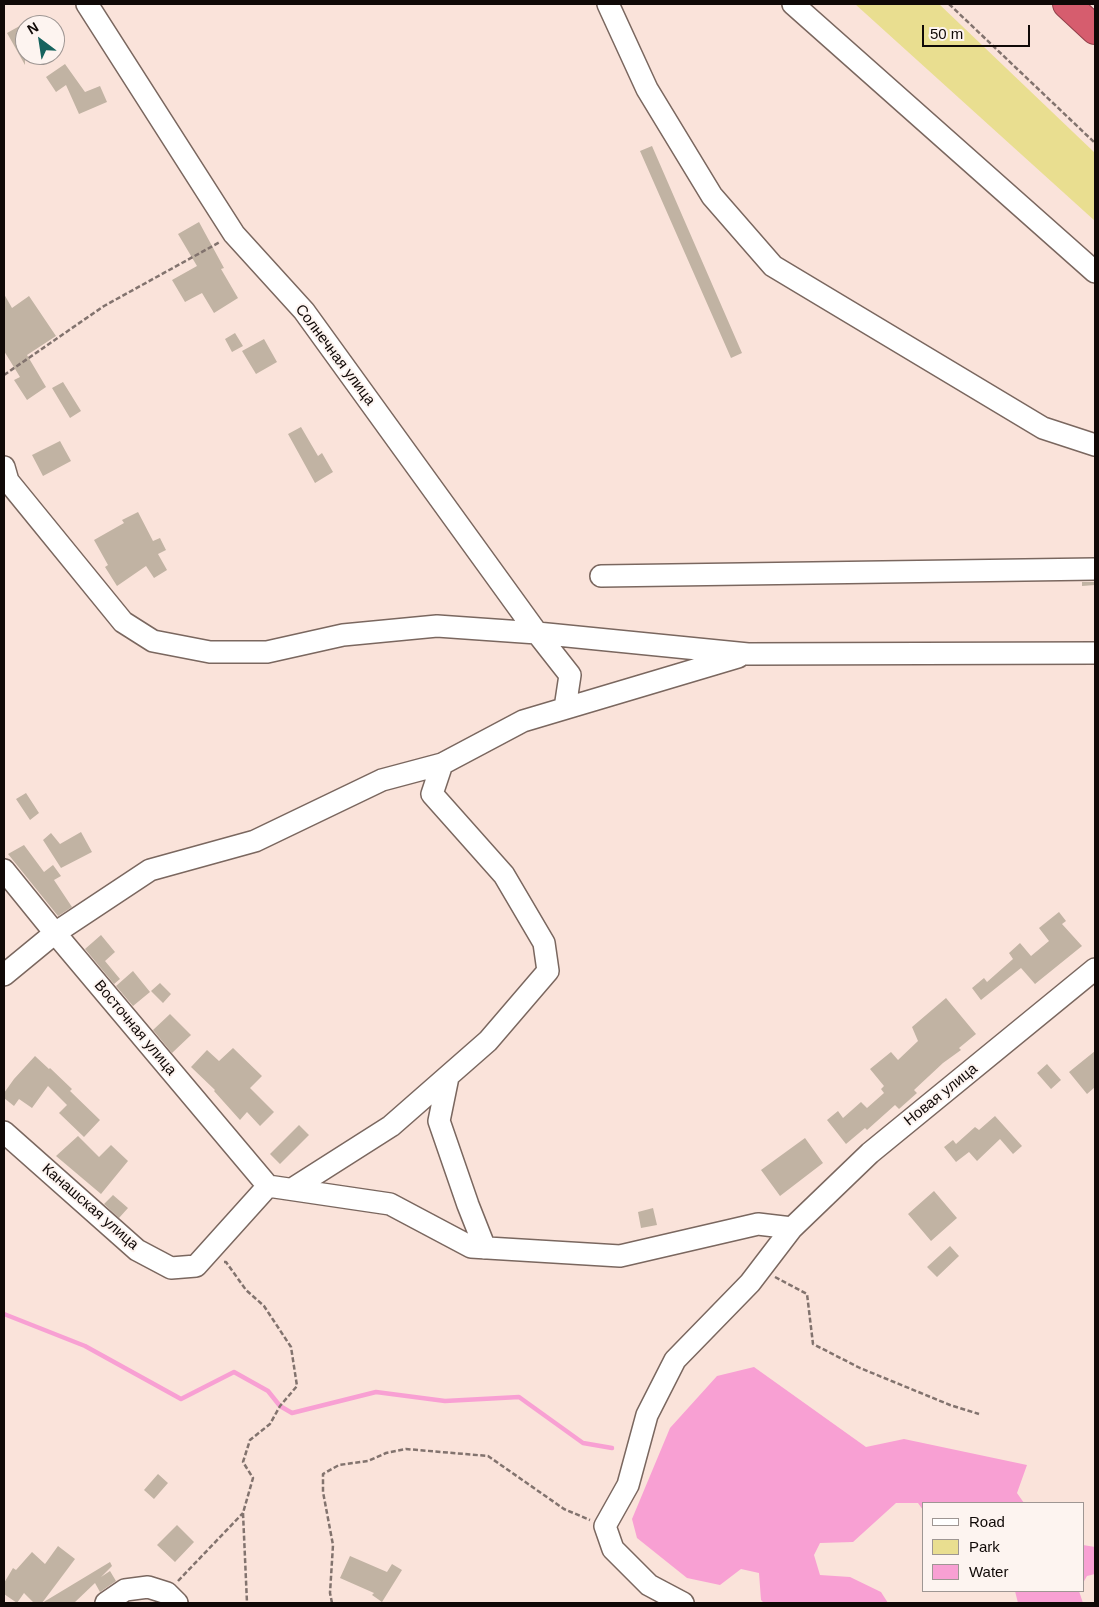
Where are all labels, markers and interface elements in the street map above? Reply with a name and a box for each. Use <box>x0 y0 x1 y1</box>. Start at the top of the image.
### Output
north arrow <box>15 15 65 65</box>
scale bar <box>924 15 1032 47</box>
text: N <box>24 19 41 37</box>
text: 50 m <box>930 25 963 42</box>
street label: Солнечная улица <box>291 301 379 409</box>
street label: Восточная улица <box>90 977 180 1079</box>
street label: Новая улица <box>901 1060 981 1130</box>
street label: Канашская улица <box>38 1160 142 1254</box>
legend <box>922 1502 1084 1592</box>
text: Road <box>969 1513 1005 1530</box>
text: Park <box>969 1538 1000 1555</box>
text: Water <box>969 1563 1008 1580</box>

